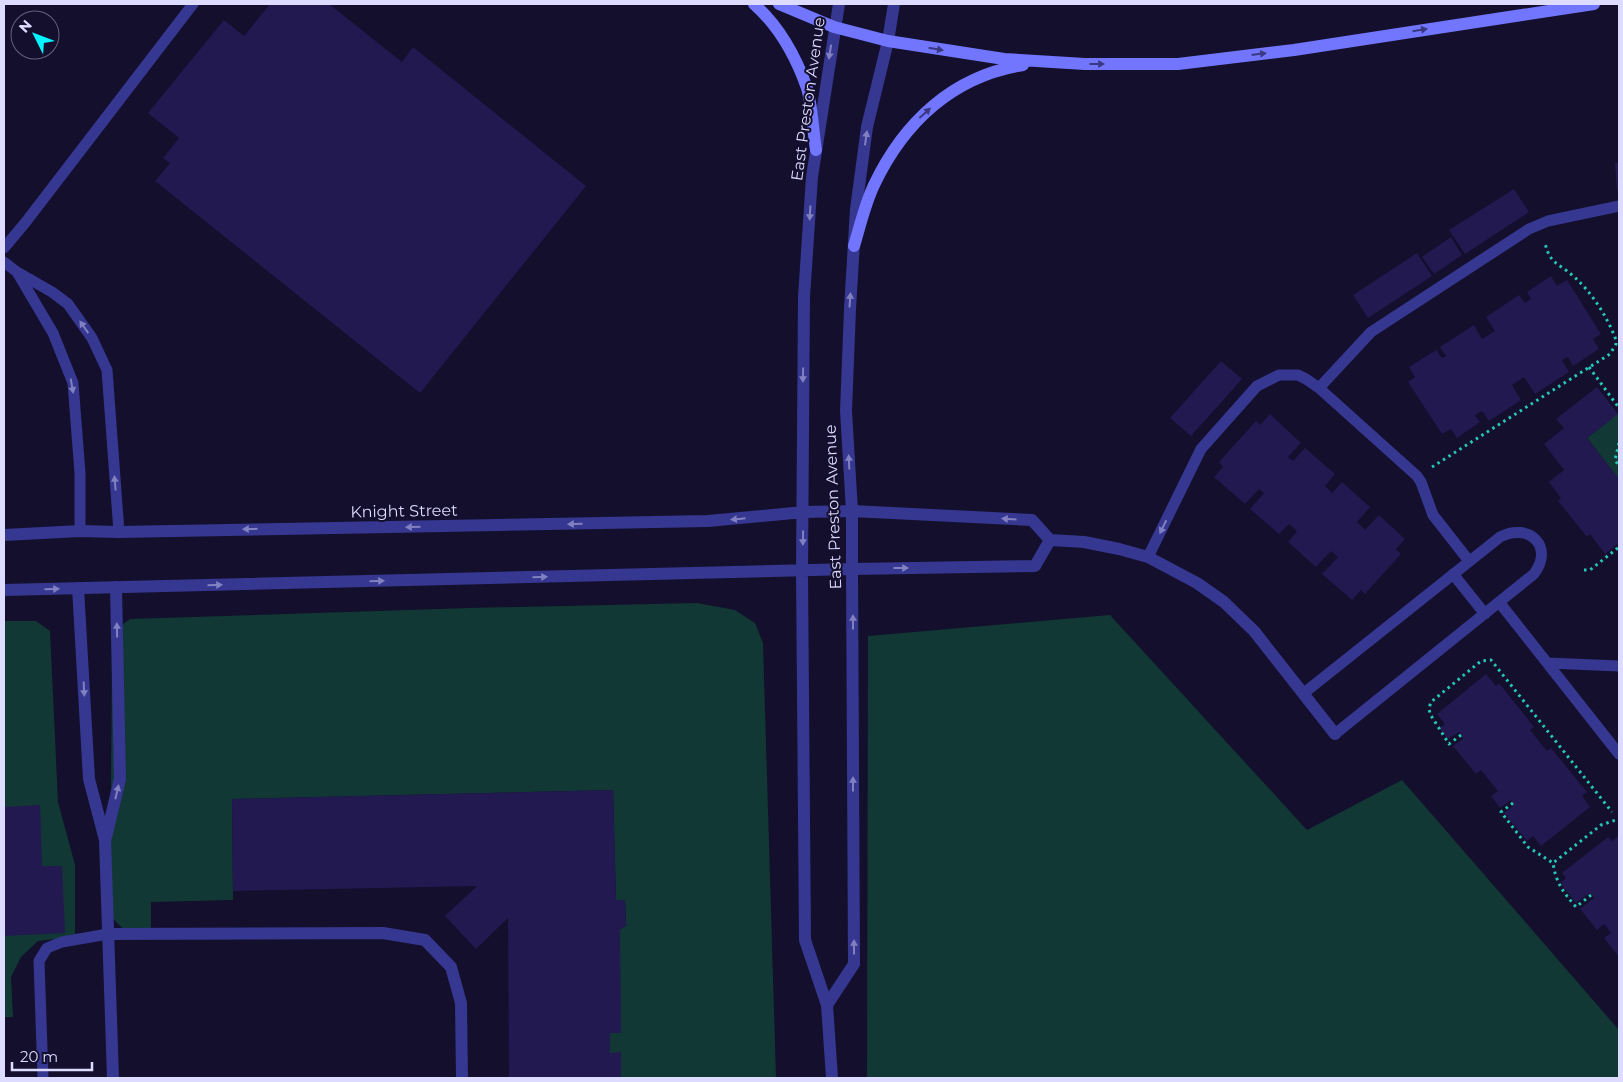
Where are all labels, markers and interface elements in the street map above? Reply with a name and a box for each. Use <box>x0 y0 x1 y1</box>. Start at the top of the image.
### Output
north arrow <box>10 10 60 60</box>
text: N <box>15 16 36 37</box>
street label: East Preston Avenue <box>787 16 829 182</box>
one-way arrow <box>1412 26 1428 34</box>
one-way arrow <box>826 44 834 60</box>
one-way arrow <box>928 46 944 54</box>
one-way arrow <box>1252 50 1268 58</box>
one-way arrow <box>1090 60 1106 68</box>
one-way arrow <box>918 107 930 119</box>
one-way arrow <box>862 130 870 146</box>
one-way arrow <box>805 205 813 221</box>
one-way arrow <box>847 292 855 308</box>
one-way arrow <box>79 320 89 334</box>
one-way arrow <box>799 367 807 383</box>
one-way arrow <box>69 378 77 394</box>
street label: East Preston Avenue <box>821 424 845 590</box>
one-way arrow <box>844 454 852 470</box>
one-way arrow <box>111 475 119 491</box>
street label: Knight Street <box>350 501 458 521</box>
one-way arrow <box>1000 514 1016 522</box>
one-way arrow <box>729 515 745 523</box>
one-way arrow <box>567 520 583 528</box>
one-way arrow <box>1159 520 1167 534</box>
one-way arrow <box>405 523 421 531</box>
one-way arrow <box>242 526 258 534</box>
one-way arrow <box>799 530 807 546</box>
one-way arrow <box>893 564 909 572</box>
one-way arrow <box>532 573 548 581</box>
one-way arrow <box>370 577 386 585</box>
one-way arrow <box>207 581 223 589</box>
one-way arrow <box>45 584 61 592</box>
one-way arrow <box>849 614 857 630</box>
one-way arrow <box>113 622 121 638</box>
one-way arrow <box>80 681 88 697</box>
one-way arrow <box>849 776 857 792</box>
one-way arrow <box>113 785 121 800</box>
one-way arrow <box>850 939 858 955</box>
scale bar <box>12 1040 92 1072</box>
text: 20 m <box>20 1047 58 1066</box>

